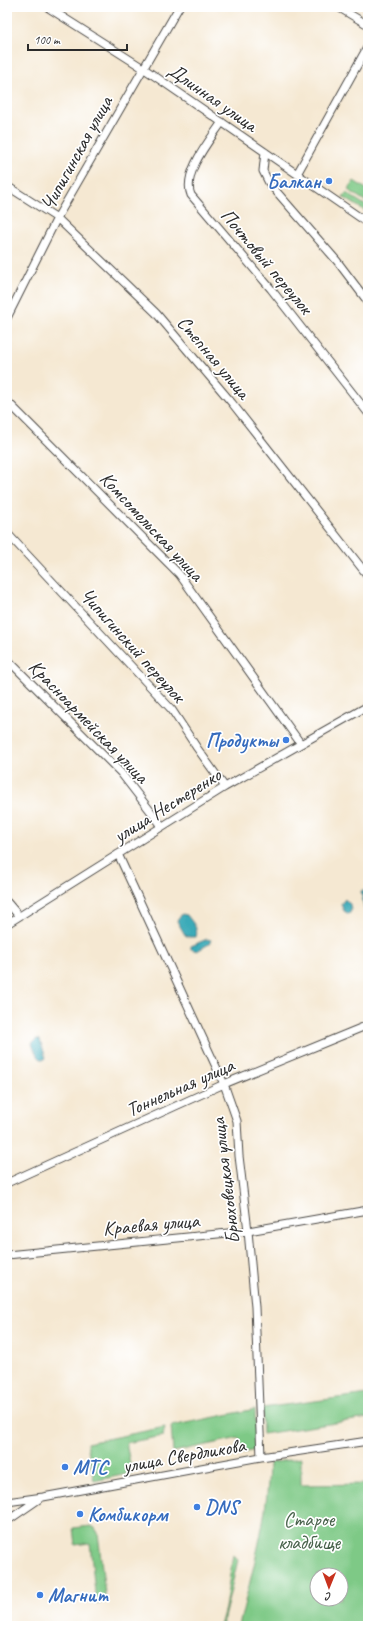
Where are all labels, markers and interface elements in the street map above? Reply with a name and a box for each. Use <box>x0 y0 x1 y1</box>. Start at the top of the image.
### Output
scale bar <box>28 26 127 52</box>
text: 100 m <box>34 32 61 48</box>
street label: Длинная улица <box>163 58 264 138</box>
street label: Чипигинская улица <box>35 90 119 215</box>
place label: Балкан <box>267 169 323 194</box>
marker: Балкан <box>324 176 334 186</box>
street label: Почтовый переулок <box>215 203 319 321</box>
street label: Степная улица <box>172 311 257 405</box>
street label: Комсомольская улица <box>94 466 210 588</box>
street label: Чипигинский переулок <box>75 583 192 709</box>
street label: Красноармейская улица <box>23 654 155 790</box>
place label: Продукты <box>206 728 280 754</box>
marker: Продукты <box>281 735 291 745</box>
street label: улица Нестеренко <box>108 762 226 849</box>
street label: Тоннельная улица <box>122 1052 239 1122</box>
street label: Брюховецкая улица <box>205 1115 246 1245</box>
street label: Краевая улица <box>102 1208 201 1241</box>
street label: улица Свердликова <box>120 1432 248 1479</box>
place label: МТС <box>73 1455 110 1480</box>
marker: МТС <box>60 1462 70 1472</box>
place label: DNS <box>205 1495 241 1520</box>
place label: Комбикорм <box>88 1502 169 1527</box>
marker: DNS <box>192 1502 202 1512</box>
park label: Старое кладбище <box>278 1507 341 1555</box>
marker: Комбикорм <box>75 1509 85 1519</box>
north arrow <box>309 1567 349 1607</box>
place label: Магнит <box>48 1583 109 1608</box>
marker: Магнит <box>35 1590 45 1600</box>
text: С <box>324 1590 332 1604</box>

